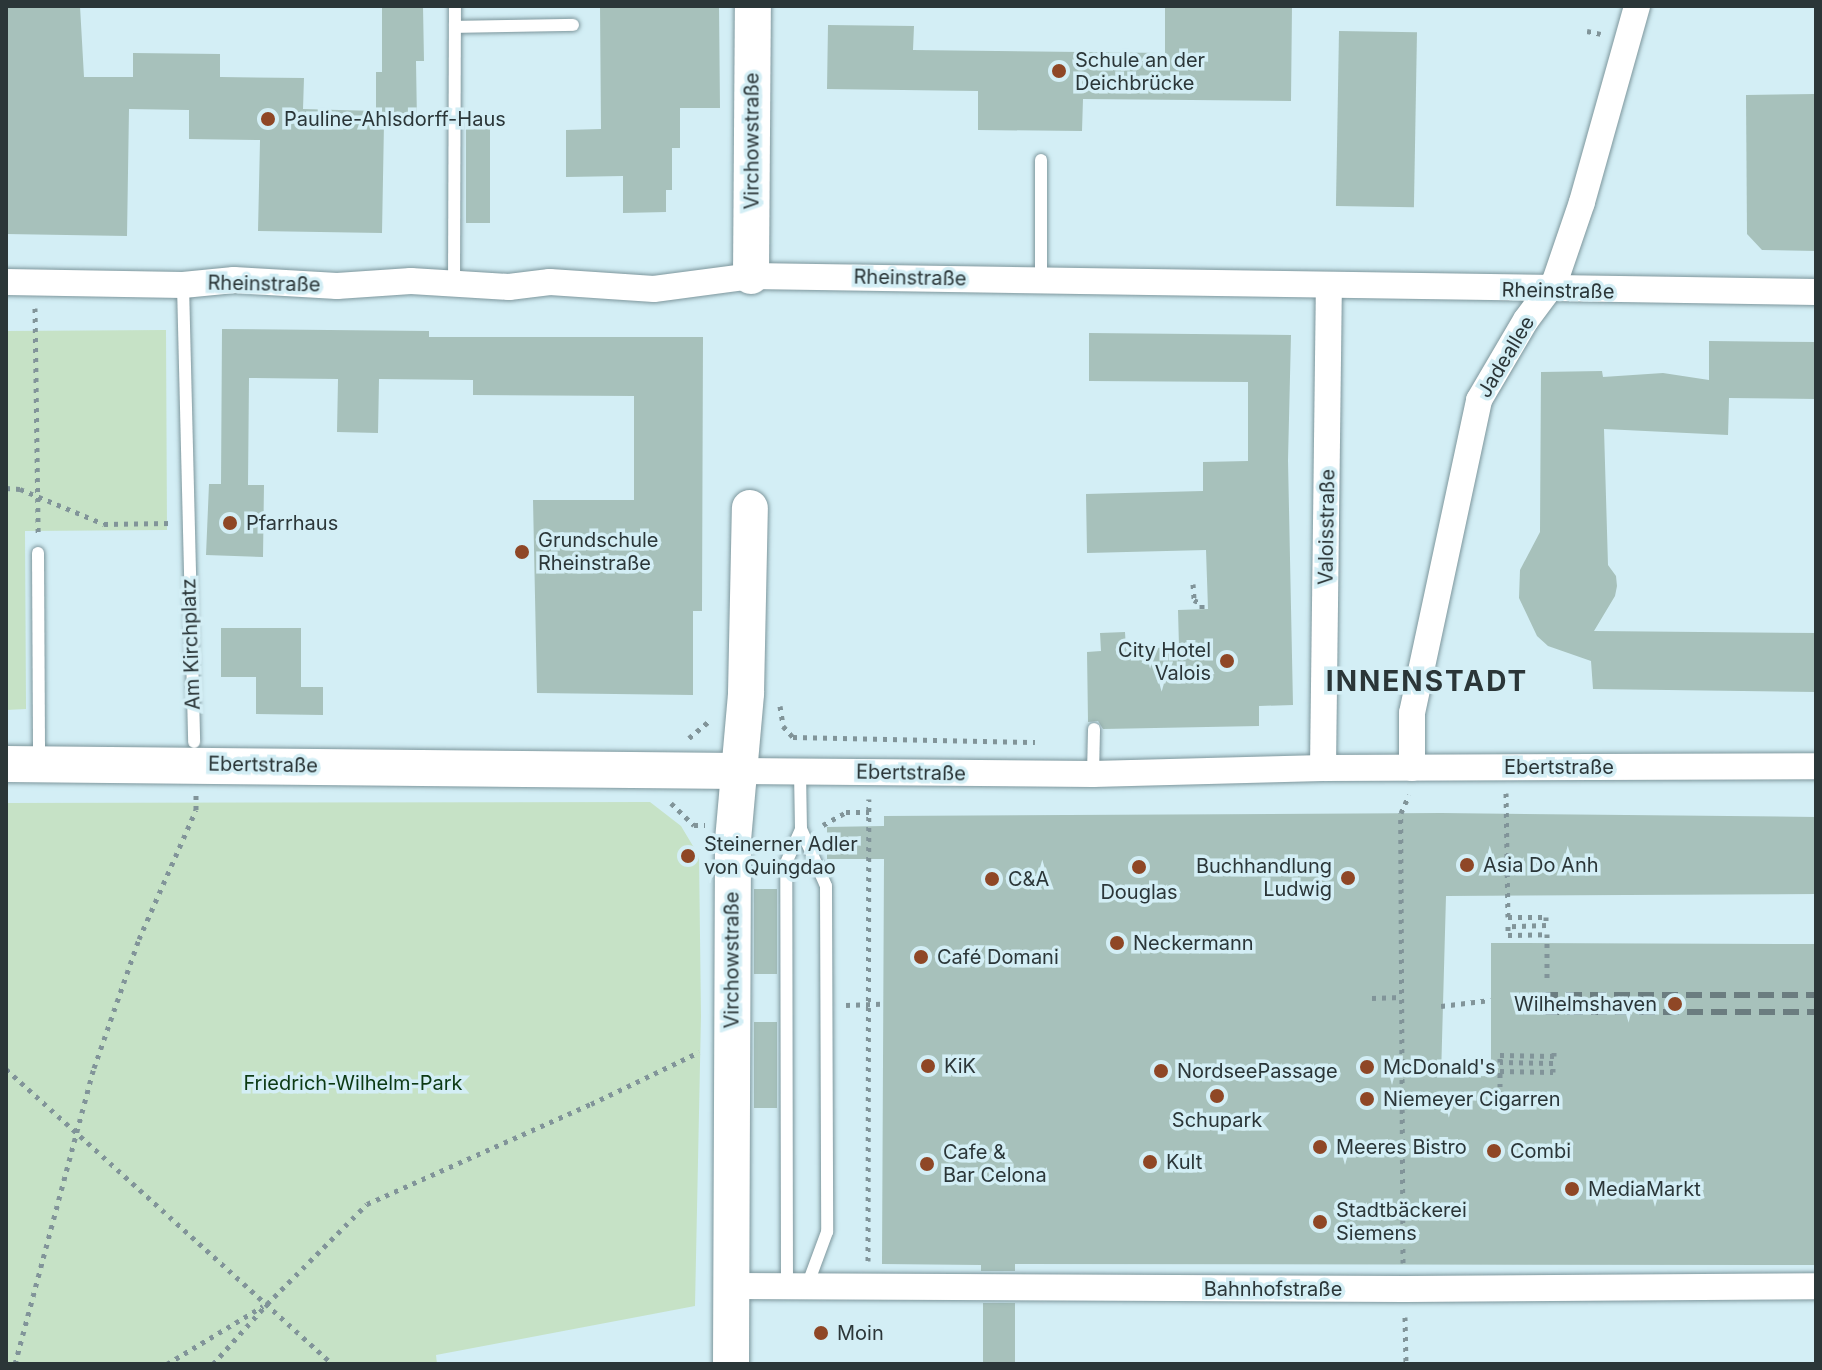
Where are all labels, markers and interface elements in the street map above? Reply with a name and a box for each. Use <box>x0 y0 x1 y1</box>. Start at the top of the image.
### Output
place label: Schule an der Deichbrücke <box>1075 48 1205 95</box>
marker: Schule an der Deichbrücke <box>1050 62 1068 80</box>
street label: Virchowstraße <box>740 73 764 209</box>
place label: Pauline-Ahlsdorff-Haus <box>284 107 506 131</box>
marker: Pauline-Ahlsdorff-Haus <box>259 110 277 128</box>
street label: Rheinstraße <box>853 265 967 291</box>
street label: Rheinstraße <box>207 271 321 297</box>
street label: Rheinstraße <box>1501 278 1615 304</box>
street label: Jadeallee <box>1472 312 1540 402</box>
street label: Valoisstraße <box>1314 469 1340 585</box>
place label: Pfarrhaus <box>246 511 338 535</box>
marker: Pfarrhaus <box>221 514 239 532</box>
place label: Grundschule Rheinstraße <box>538 528 658 575</box>
marker: Grundschule Rheinstraße <box>513 543 531 561</box>
street label: Am Kirchplatz <box>177 578 205 710</box>
place label: City Hotel Valois <box>1118 638 1211 685</box>
marker: City Hotel Valois <box>1218 652 1236 670</box>
district label: INNENSTADT <box>1326 664 1528 698</box>
street label: Ebertstraße <box>208 752 318 778</box>
street label: Ebertstraße <box>1504 755 1614 779</box>
street label: Ebertstraße <box>856 760 966 786</box>
place label: Steinerner Adler von Quingdao <box>704 832 858 879</box>
marker: Steinerner Adler von Quingdao <box>679 847 697 865</box>
place label: Asia Do Anh <box>1483 853 1599 877</box>
place label: Buchhandlung Ludwig <box>1196 854 1332 901</box>
marker: Asia Do Anh <box>1458 856 1476 874</box>
marker: Douglas <box>1130 858 1148 876</box>
place label: C&A <box>1008 867 1049 891</box>
marker: Buchhandlung Ludwig <box>1339 869 1357 887</box>
marker: C&A <box>983 870 1001 888</box>
place label: Douglas <box>1100 880 1178 904</box>
street label: Virchowstraße <box>720 892 744 1028</box>
place label: Neckermann <box>1133 931 1254 955</box>
marker: Neckermann <box>1108 934 1126 952</box>
place label: Café Domani <box>937 945 1059 969</box>
marker: Café Domani <box>912 948 930 966</box>
place label: Wilhelmshaven <box>1514 992 1657 1016</box>
marker: Wilhelmshaven <box>1664 993 1686 1015</box>
place label: KiK <box>944 1054 976 1078</box>
place label: McDonald's <box>1383 1055 1496 1079</box>
marker: KiK <box>919 1057 937 1075</box>
marker: McDonald's <box>1358 1058 1376 1076</box>
place label: NordseePassage <box>1177 1059 1338 1083</box>
marker: NordseePassage <box>1152 1062 1170 1080</box>
park label: Friedrich-Wilhelm-Park <box>243 1071 463 1095</box>
marker: Schupark <box>1208 1087 1226 1105</box>
place label: Niemeyer Cigarren <box>1383 1087 1560 1111</box>
marker: Niemeyer Cigarren <box>1358 1090 1376 1108</box>
place label: Schupark <box>1172 1108 1262 1132</box>
place label: Meeres Bistro <box>1336 1135 1467 1159</box>
marker: Meeres Bistro <box>1311 1138 1329 1156</box>
place label: Combi <box>1510 1139 1571 1163</box>
place label: Cafe & Bar Celona <box>943 1140 1047 1187</box>
marker: Combi <box>1485 1142 1503 1160</box>
place label: Kult <box>1166 1150 1202 1174</box>
marker: Kult <box>1141 1153 1159 1171</box>
marker: Cafe & Bar Celona <box>918 1155 936 1173</box>
place label: MediaMarkt <box>1588 1177 1701 1201</box>
marker: MediaMarkt <box>1563 1180 1581 1198</box>
place label: Stadtbäckerei Siemens <box>1336 1198 1467 1245</box>
marker: Stadtbäckerei Siemens <box>1311 1213 1329 1231</box>
street label: Bahnhofstraße <box>1204 1277 1342 1301</box>
place label: Moin <box>837 1321 884 1345</box>
marker: Moin <box>812 1324 830 1342</box>

